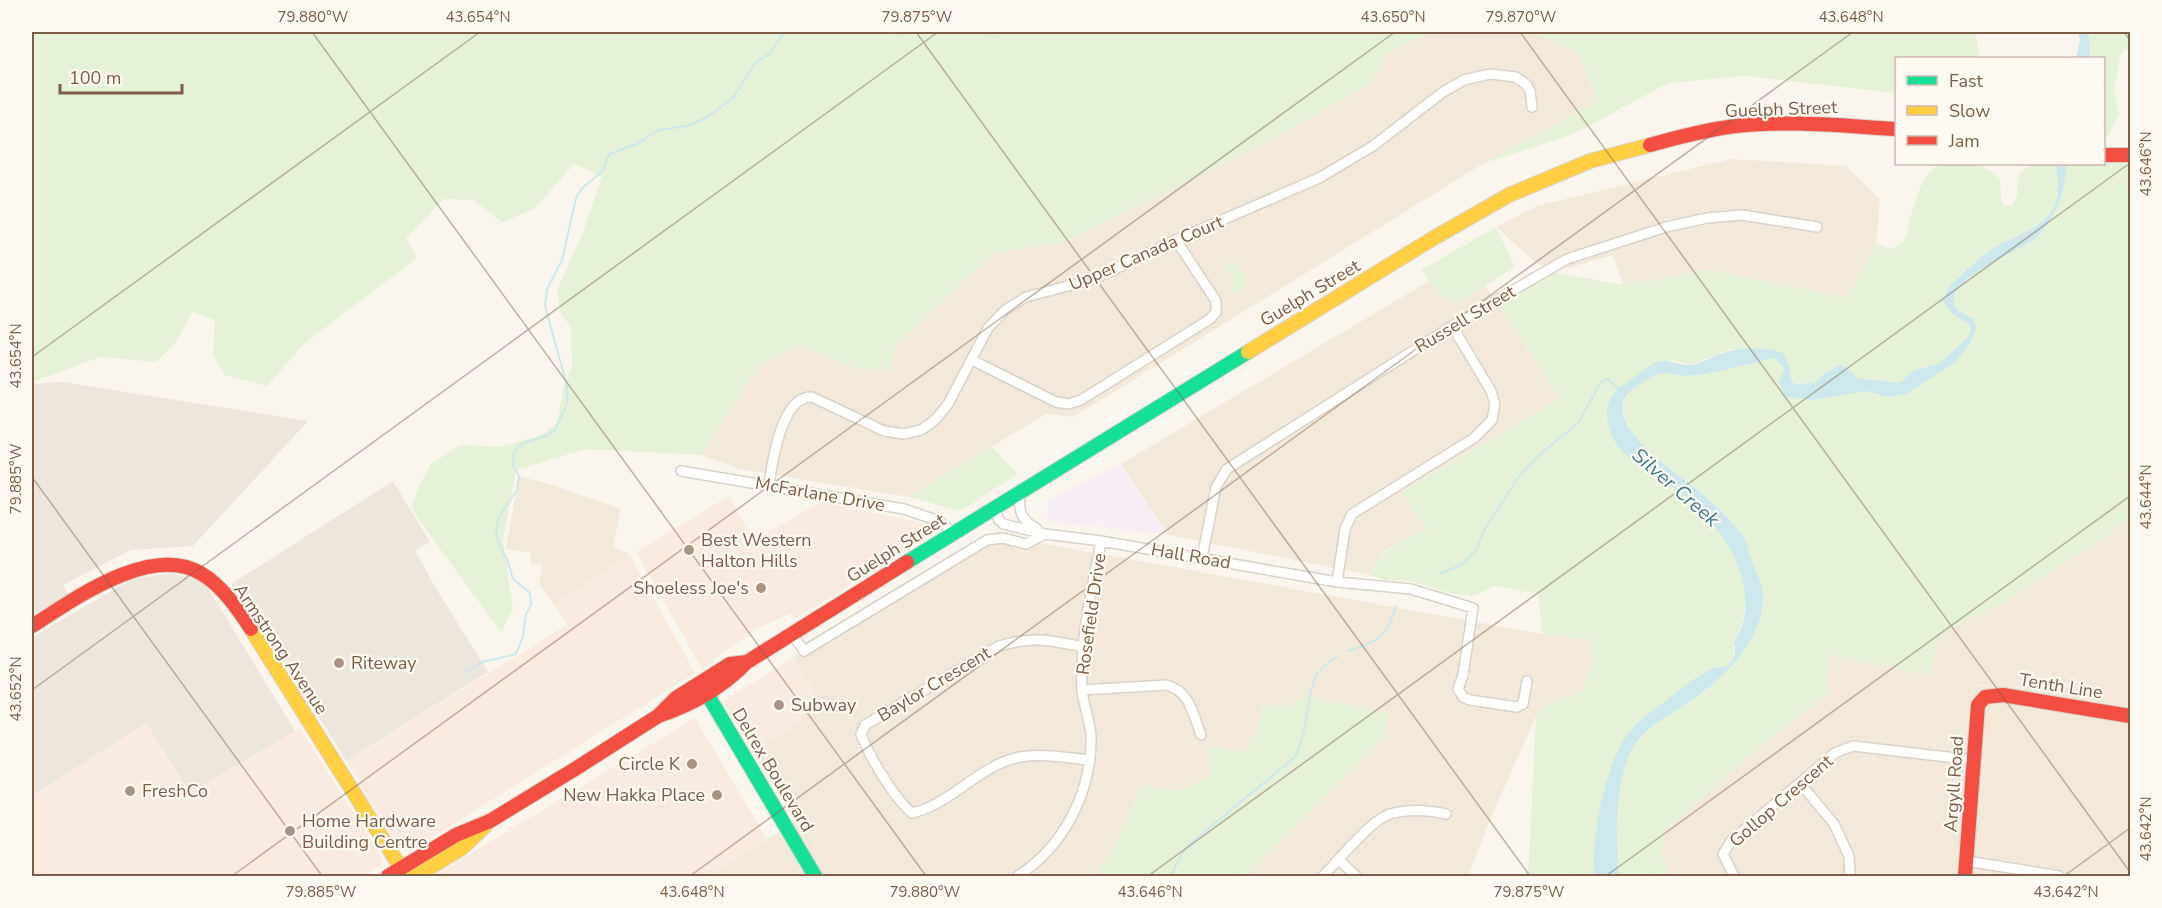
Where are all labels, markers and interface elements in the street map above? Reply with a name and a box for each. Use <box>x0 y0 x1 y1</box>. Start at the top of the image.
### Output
text: 79.880°W <box>278 7 349 27</box>
text: 43.654°N <box>445 7 511 27</box>
text: 79.875°W <box>882 7 953 27</box>
text: 43.650°N <box>1360 7 1426 27</box>
text: 79.870°W <box>1486 7 1557 27</box>
text: 43.648°N <box>1818 7 1884 27</box>
scale bar <box>60 57 182 95</box>
legend <box>1895 57 2105 165</box>
text: 100 m <box>69 66 121 90</box>
text: Fast <box>1949 69 1984 93</box>
street label: Guelph Street <box>1724 95 1838 123</box>
text: Slow <box>1949 99 1990 123</box>
text: Jam <box>1948 129 1980 153</box>
text: 43.646°N <box>2136 131 2156 197</box>
street label: Upper Canada Court <box>1065 209 1227 296</box>
street label: Guelph Street <box>1256 253 1365 332</box>
street label: Russell Street <box>1410 279 1520 358</box>
text: 43.654°N <box>6 323 26 389</box>
water label: Silver Creek <box>1626 442 1726 533</box>
text: 79.885°W <box>6 443 26 514</box>
text: 43.644°N <box>2136 464 2156 530</box>
street label: McFarlane Drive <box>753 471 887 517</box>
street label: Guelph Street <box>842 508 951 588</box>
place label: Best Western Halton Hills <box>701 528 812 573</box>
street label: Hall Road <box>1149 537 1233 575</box>
marker: Best Western Halton Hills <box>682 543 696 557</box>
street label: Rosefield Drive <box>1071 552 1111 676</box>
place label: Shoeless Joe's <box>633 576 749 600</box>
street label: Armstrong Avenue <box>228 579 334 719</box>
marker: Shoeless Joe's <box>754 581 768 595</box>
street label: Baylor Crescent <box>873 640 996 727</box>
place label: Riteway <box>351 651 417 675</box>
text: 43.652°N <box>6 656 26 722</box>
marker: Riteway <box>332 656 346 670</box>
street label: Tenth Line <box>2018 668 2104 704</box>
place label: Subway <box>791 693 857 717</box>
marker: Subway <box>772 698 786 712</box>
street label: Delrex Boulevard <box>727 704 819 836</box>
street label: Argyll Road <box>1939 735 1969 833</box>
street label: Gollop Crescent <box>1724 749 1838 853</box>
place label: Circle K <box>618 752 681 776</box>
marker: Circle K <box>685 757 699 771</box>
place label: FreshCo <box>142 779 208 803</box>
place label: New Hakka Place <box>563 783 705 807</box>
marker: FreshCo <box>123 784 137 798</box>
marker: New Hakka Place <box>710 788 724 802</box>
text: 43.642°N <box>2136 796 2156 862</box>
place label: Home Hardware Building Centre <box>302 809 436 854</box>
marker: Home Hardware Building Centre <box>283 824 297 838</box>
text: 79.885°W <box>286 882 357 902</box>
text: 43.648°N <box>659 882 725 902</box>
text: 79.880°W <box>890 882 961 902</box>
text: 43.646°N <box>1117 882 1183 902</box>
text: 79.875°W <box>1494 882 1565 902</box>
text: 43.642°N <box>2033 882 2099 902</box>

